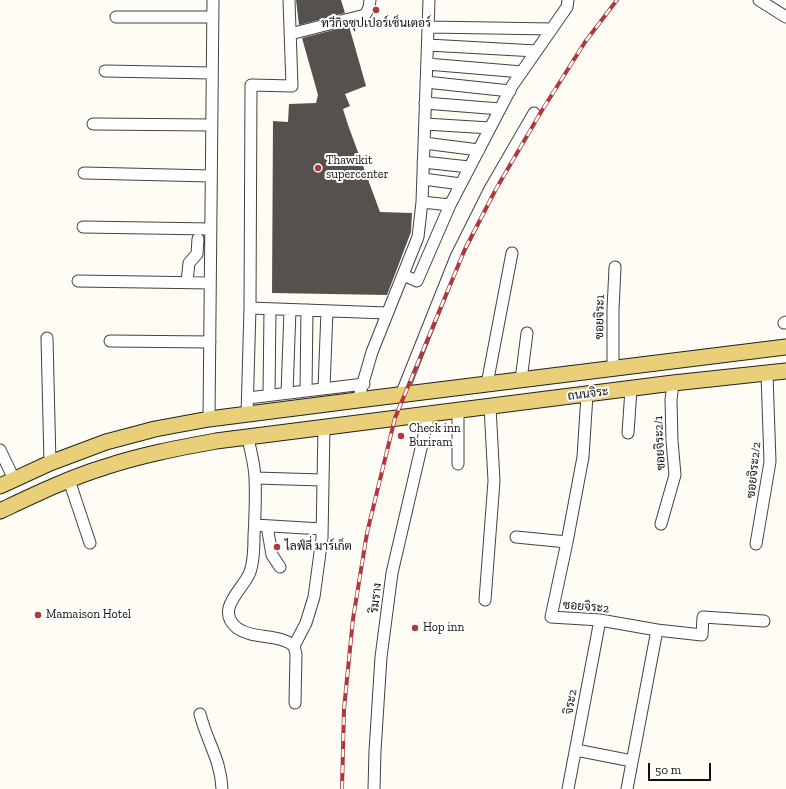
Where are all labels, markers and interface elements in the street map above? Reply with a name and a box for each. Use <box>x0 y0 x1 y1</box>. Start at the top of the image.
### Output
marker: ทวีกิจซุปเปอร์เซ็นเตอร์ <box>371 5 381 15</box>
place label: ทวีกิจซุปเปอร์เซ็นเตอร์ <box>321 17 431 31</box>
place label: Thawikit supercenter <box>326 154 388 182</box>
marker: Thawikit supercenter <box>313 163 323 173</box>
street label: ซอยจิระ1 <box>592 294 608 340</box>
street label: ถนนจิระ <box>567 384 609 404</box>
street label: ซอยจิระ2/1 <box>651 415 669 471</box>
place label: Check inn Buriram <box>409 422 461 450</box>
marker: Check inn Buriram <box>396 431 406 441</box>
street label: ซอยจิระ2/2 <box>744 441 764 499</box>
place label: ไลฟ์ลี่ มาร์เก็ต <box>285 540 352 554</box>
marker: ไลฟ์ลี่ มาร์เก็ต <box>272 542 282 552</box>
street label: ริมราง <box>367 582 385 614</box>
street label: ซอยจิระ2 <box>562 598 610 616</box>
place label: Mamaison Hotel <box>46 608 131 622</box>
marker: Mamaison Hotel <box>33 610 43 620</box>
place label: Hop inn <box>423 621 464 635</box>
marker: Hop inn <box>410 623 420 633</box>
street label: จิระ2 <box>562 688 580 716</box>
scale bar <box>650 755 713 781</box>
text: 50 m <box>655 763 681 777</box>

